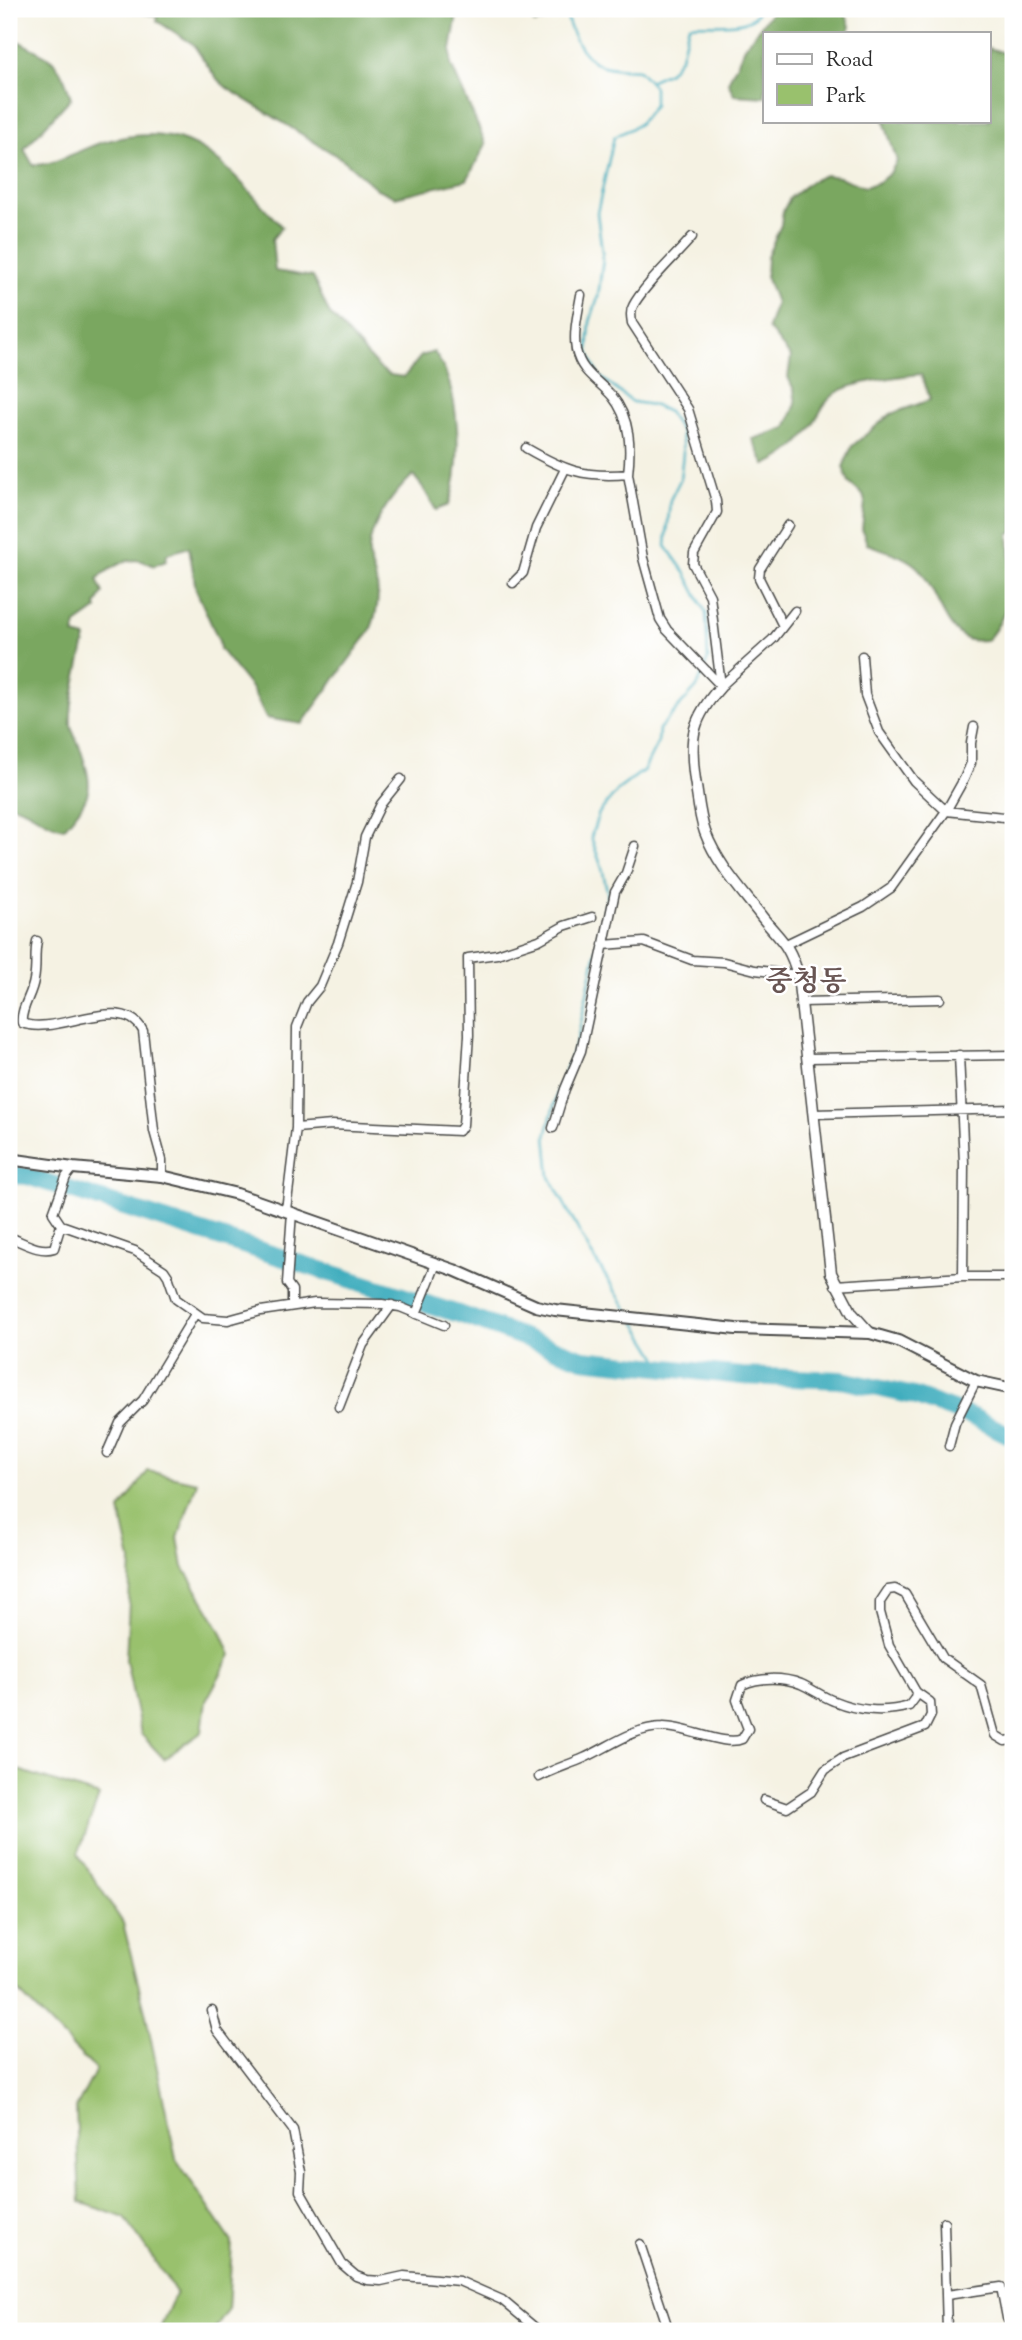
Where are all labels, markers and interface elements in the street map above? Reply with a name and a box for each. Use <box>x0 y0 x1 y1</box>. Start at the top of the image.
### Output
legend <box>763 32 990 122</box>
text: Road <box>826 46 873 76</box>
text: Park <box>826 82 867 112</box>
district label: 중청동 <box>765 963 847 1003</box>

